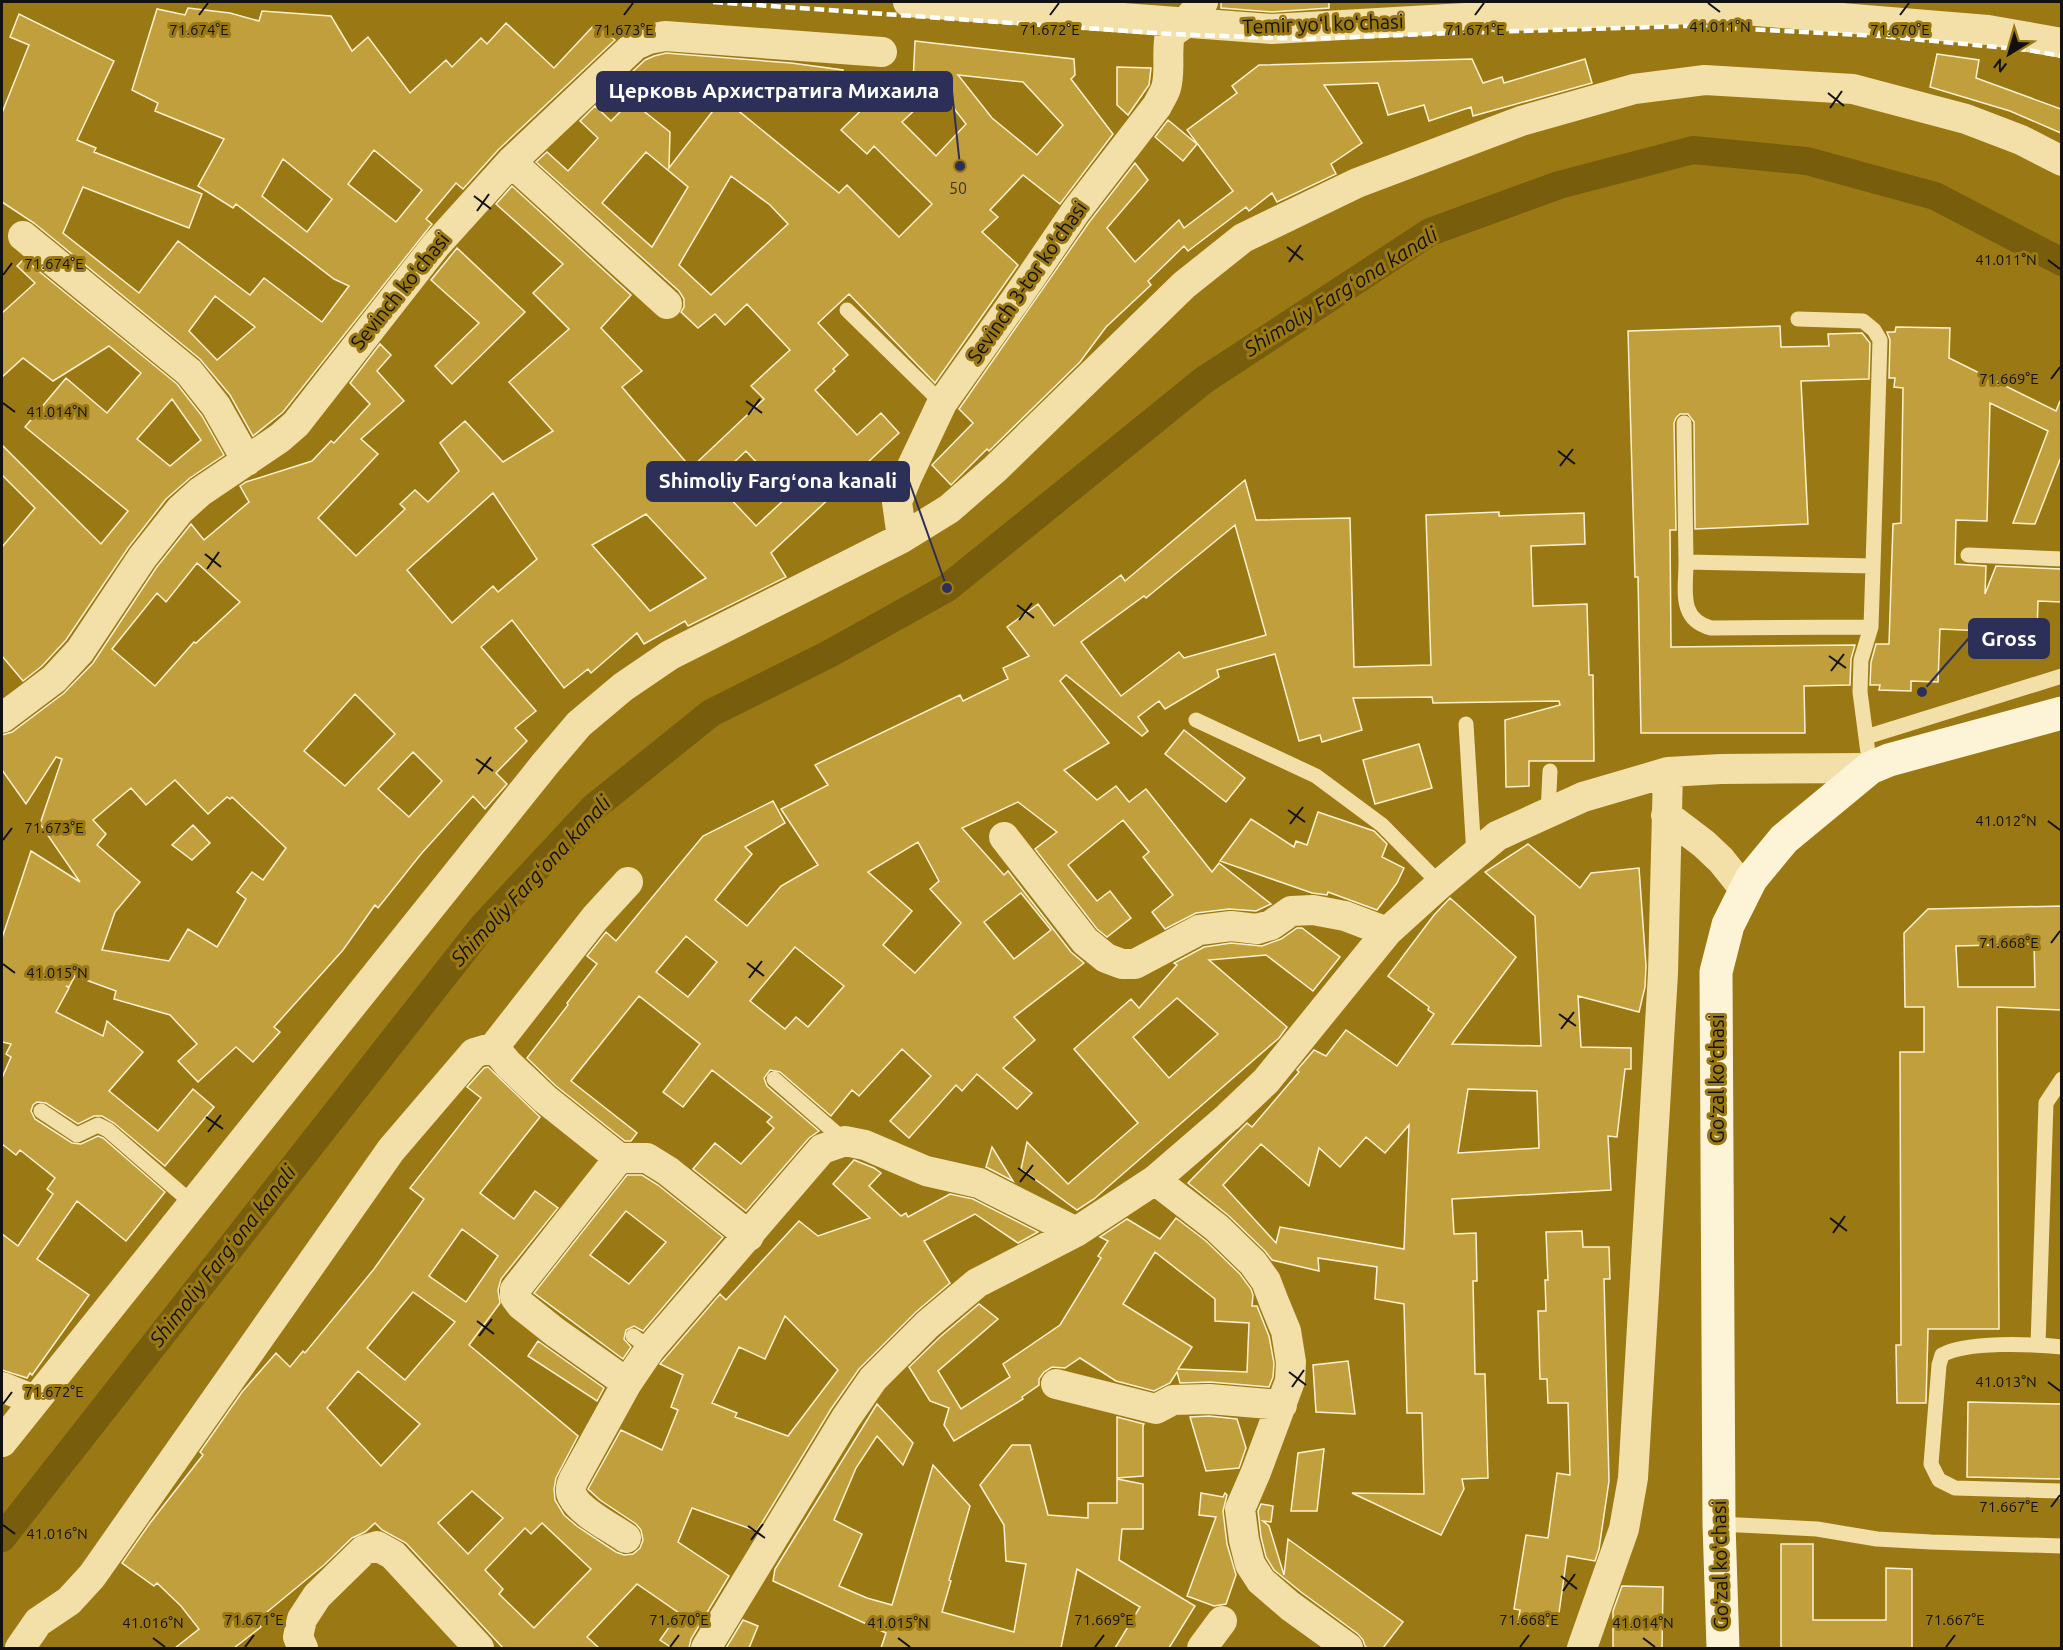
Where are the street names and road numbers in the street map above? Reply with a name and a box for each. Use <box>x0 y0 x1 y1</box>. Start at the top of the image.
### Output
street label: Temir yoʻl koʻchasi <box>1242 9 1404 38</box>
street label: Sevinch 3-tor koʻchasi <box>962 196 1091 367</box>
street label: Sevinch koʻchasi <box>346 228 454 354</box>
street label: Goʻzal koʻchasi <box>1705 1014 1728 1144</box>
street label: Goʻzal koʻchasi <box>1707 1500 1732 1630</box>

